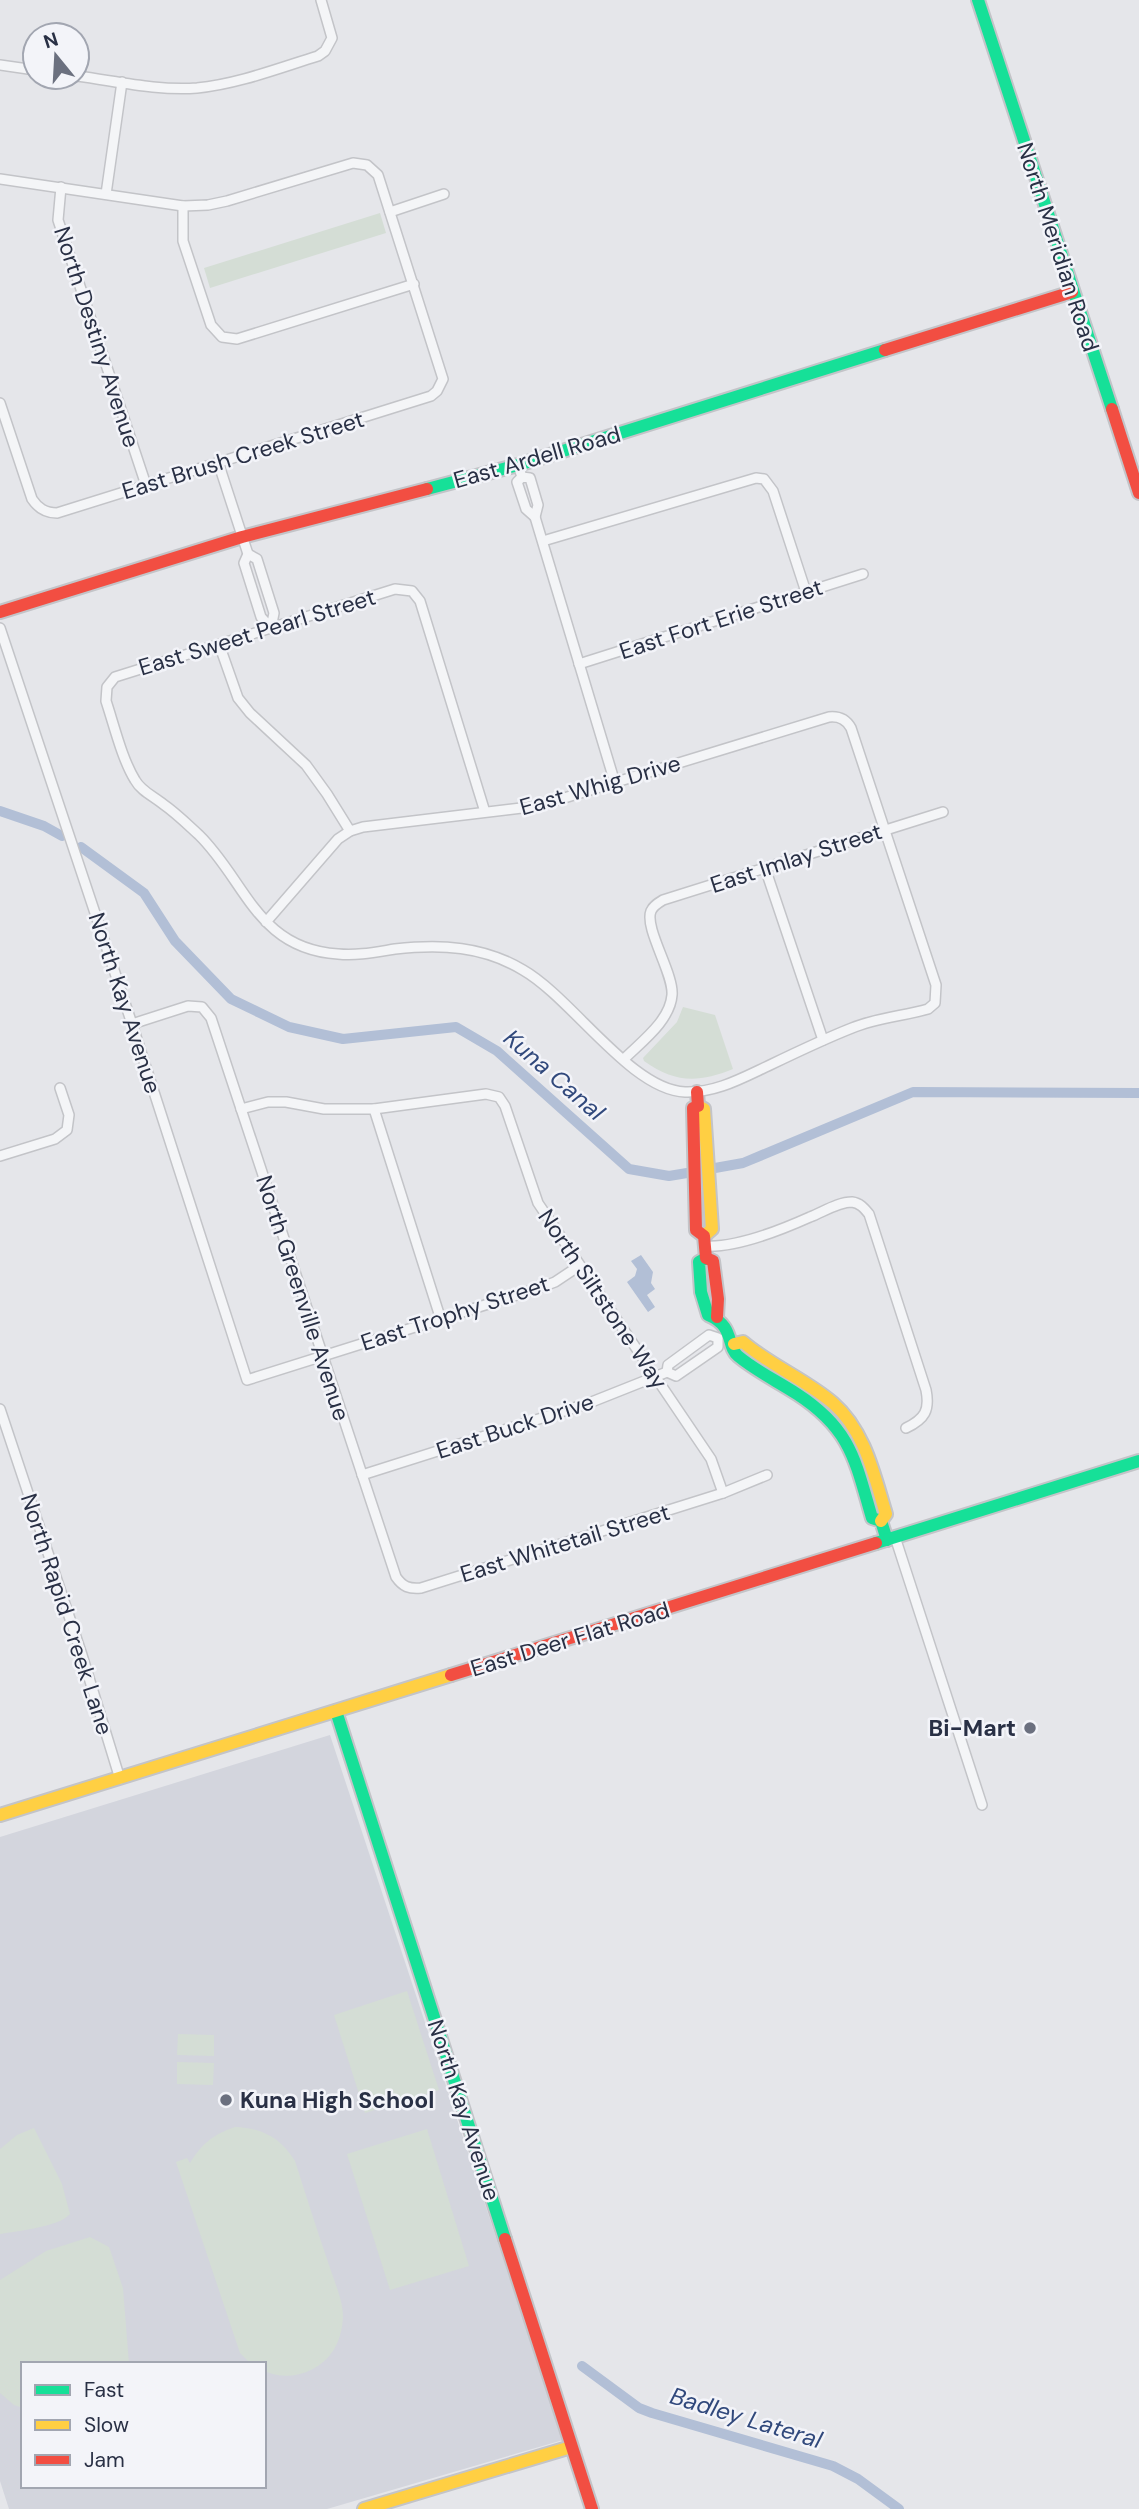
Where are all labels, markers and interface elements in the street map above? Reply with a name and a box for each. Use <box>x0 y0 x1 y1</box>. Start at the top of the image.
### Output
north arrow <box>21 21 91 91</box>
text: N <box>40 26 61 54</box>
street label: North Meridian Road <box>1010 139 1106 355</box>
street label: North Destiny Avenue <box>47 223 147 451</box>
street label: East Brush Creek Street <box>118 404 368 506</box>
street label: East Ardell Road <box>450 419 624 495</box>
street label: East Fort Erie Street <box>615 572 827 666</box>
street label: East Sweet Pearl Street <box>135 582 379 682</box>
street label: East Whig Drive <box>516 748 684 822</box>
street label: East Imlay Street <box>706 816 886 900</box>
street label: North Kay Avenue <box>82 909 168 1097</box>
water label: Kuna Canal <box>497 1022 612 1127</box>
street label: North Greenville Avenue <box>249 1172 357 1424</box>
street label: North Siltstone Way <box>531 1203 675 1395</box>
street label: East Trophy Street <box>357 1268 553 1358</box>
street label: East Buck Drive <box>432 1386 598 1466</box>
street label: North Rapid Creek Lane <box>14 1490 120 1738</box>
street label: East Whitetail Street <box>457 1497 673 1589</box>
street label: East Deer Flat Road <box>467 1594 673 1684</box>
place label: Bi-Mart <box>929 1713 1016 1743</box>
marker: Bi-Mart <box>1022 1720 1038 1736</box>
street label: North Kay Avenue <box>421 2016 507 2204</box>
place label: Kuna High School <box>240 2085 434 2115</box>
marker: Kuna High School <box>218 2092 234 2108</box>
legend <box>21 2362 266 2488</box>
text: Fast <box>84 2376 124 2404</box>
water label: Badley Lateral <box>666 2380 827 2456</box>
text: Slow <box>84 2411 129 2439</box>
text: Jam <box>84 2446 125 2474</box>

